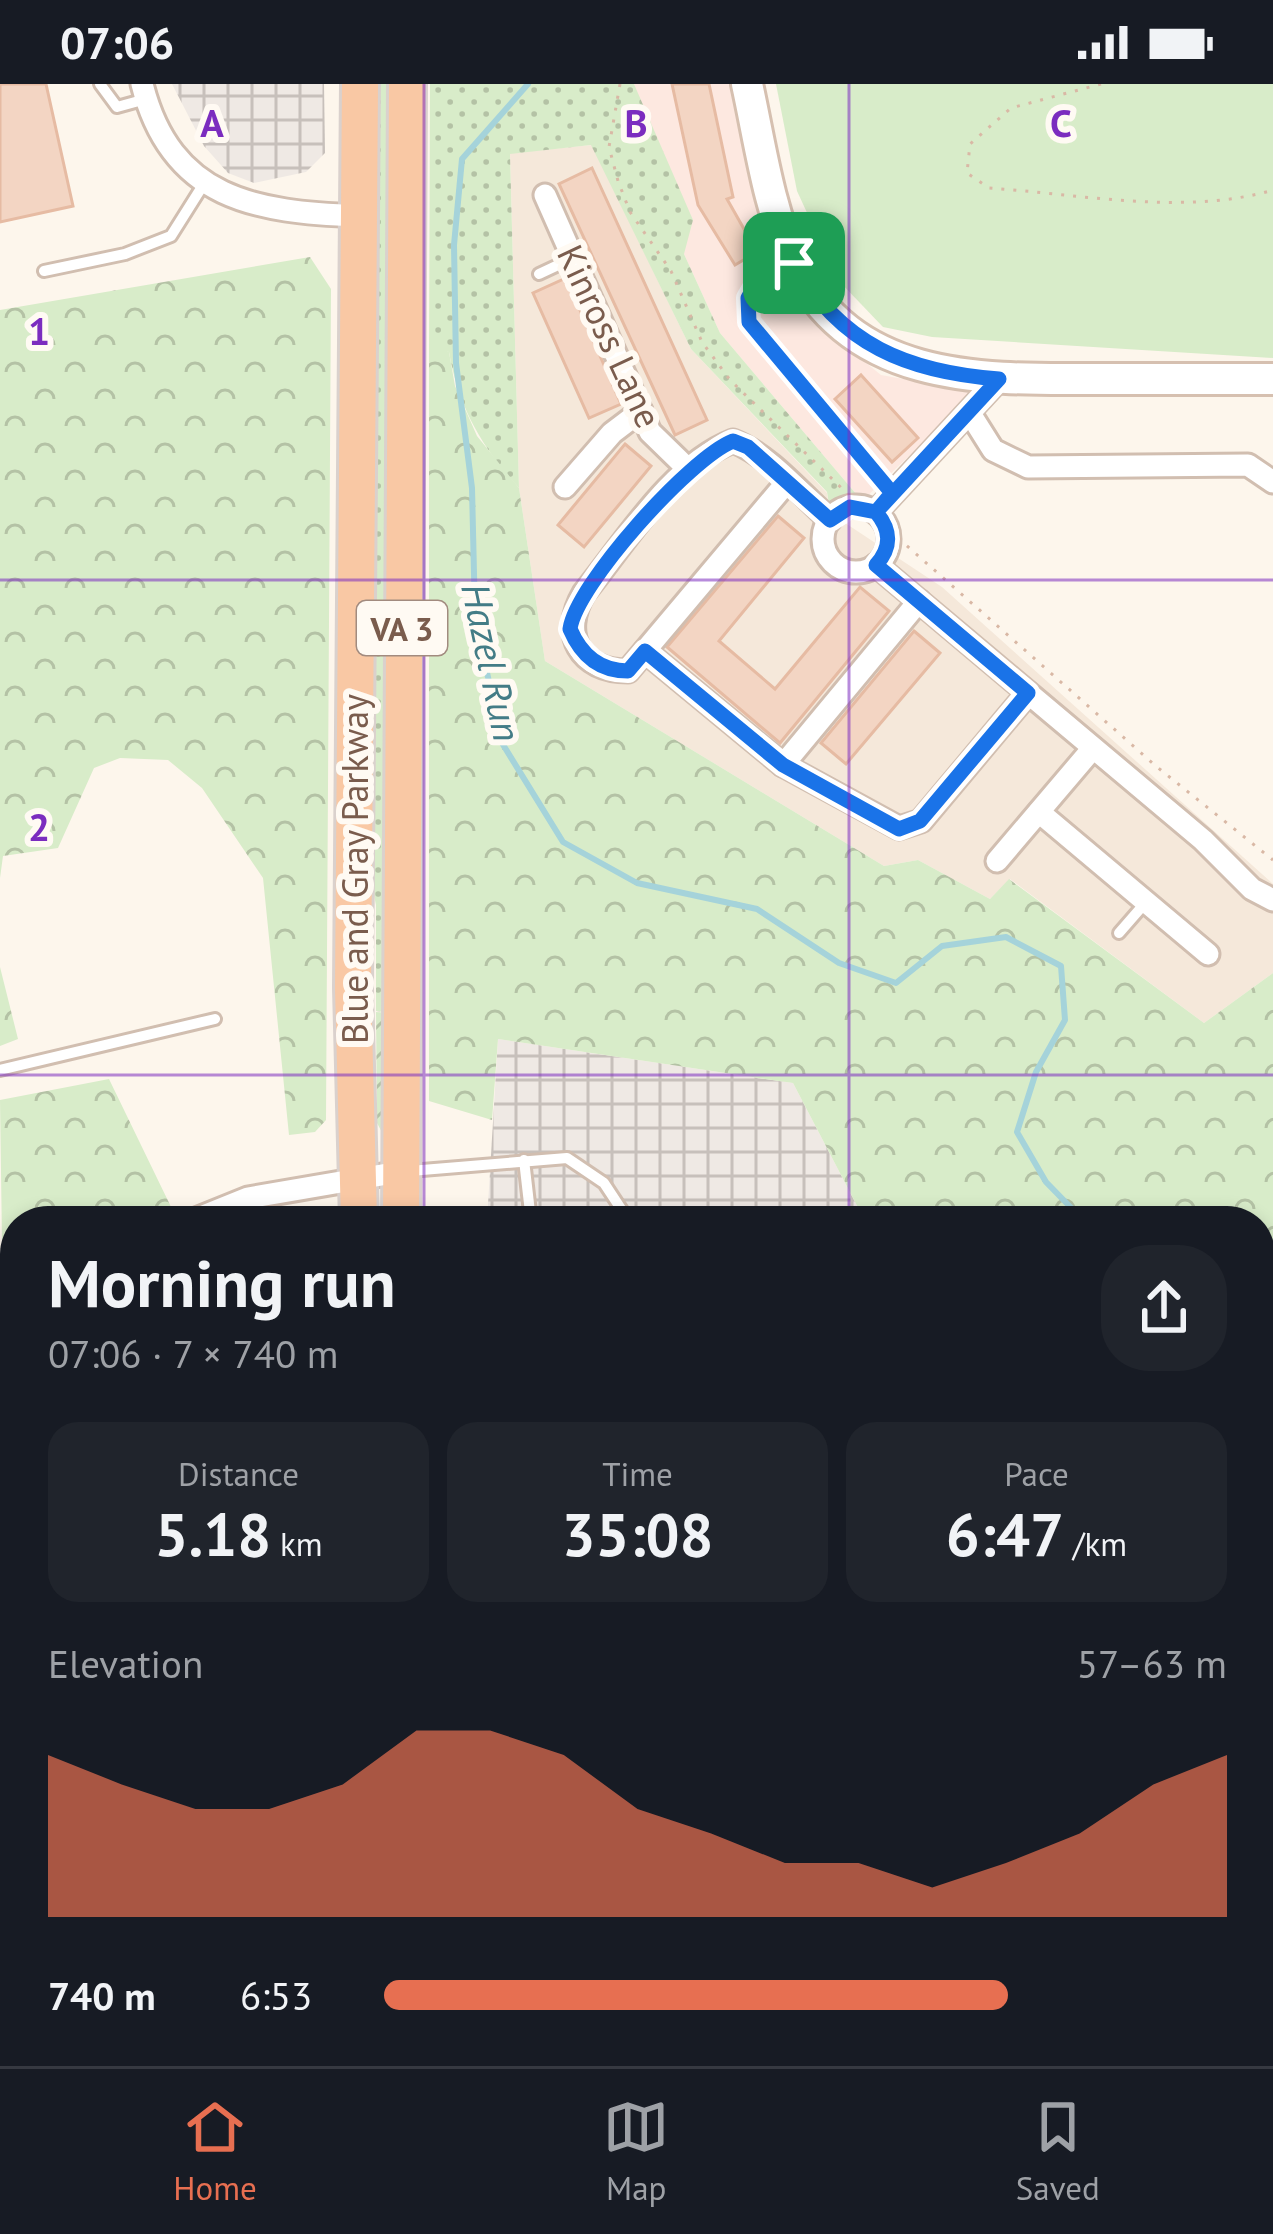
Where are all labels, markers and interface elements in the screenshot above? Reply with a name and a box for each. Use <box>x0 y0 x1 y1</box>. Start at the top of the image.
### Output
text: 07:06 <box>60 13 174 71</box>
text: A <box>200 97 224 148</box>
text: B <box>624 97 648 148</box>
text: C <box>1050 97 1072 148</box>
pin <box>743 212 845 314</box>
icon: arrive <box>761 230 827 296</box>
street label: Kinross Lane <box>547 237 673 435</box>
text: 1 <box>28 305 50 356</box>
water label: Hazel Run <box>450 578 534 746</box>
road number: VA 3 <box>357 601 447 655</box>
street label: Blue and Gray Parkway <box>331 694 378 1044</box>
text: 2 <box>28 801 50 852</box>
text: Morning run <box>48 1240 396 1325</box>
button: share <box>1101 1245 1227 1371</box>
text: 07:06 · 7 × 740 m <box>48 1328 338 1379</box>
text: Distance <box>178 1452 299 1495</box>
text: Time <box>602 1452 673 1495</box>
text: Pace <box>1004 1452 1069 1495</box>
text: 5.18 <box>154 1495 271 1573</box>
text: 35:08 <box>561 1495 714 1573</box>
text: 6:47 <box>946 1495 1064 1573</box>
text: km <box>271 1522 323 1565</box>
text: /km <box>1064 1522 1127 1565</box>
text: Elevation <box>48 1638 203 1689</box>
text: 57–63 m <box>1077 1638 1227 1689</box>
text: 740 m <box>48 1970 156 2021</box>
text: 6:53 <box>240 1970 312 2021</box>
tab: Home <box>173 2094 257 2209</box>
tab: Map <box>603 2094 669 2209</box>
tab: Saved <box>1016 2094 1100 2209</box>

